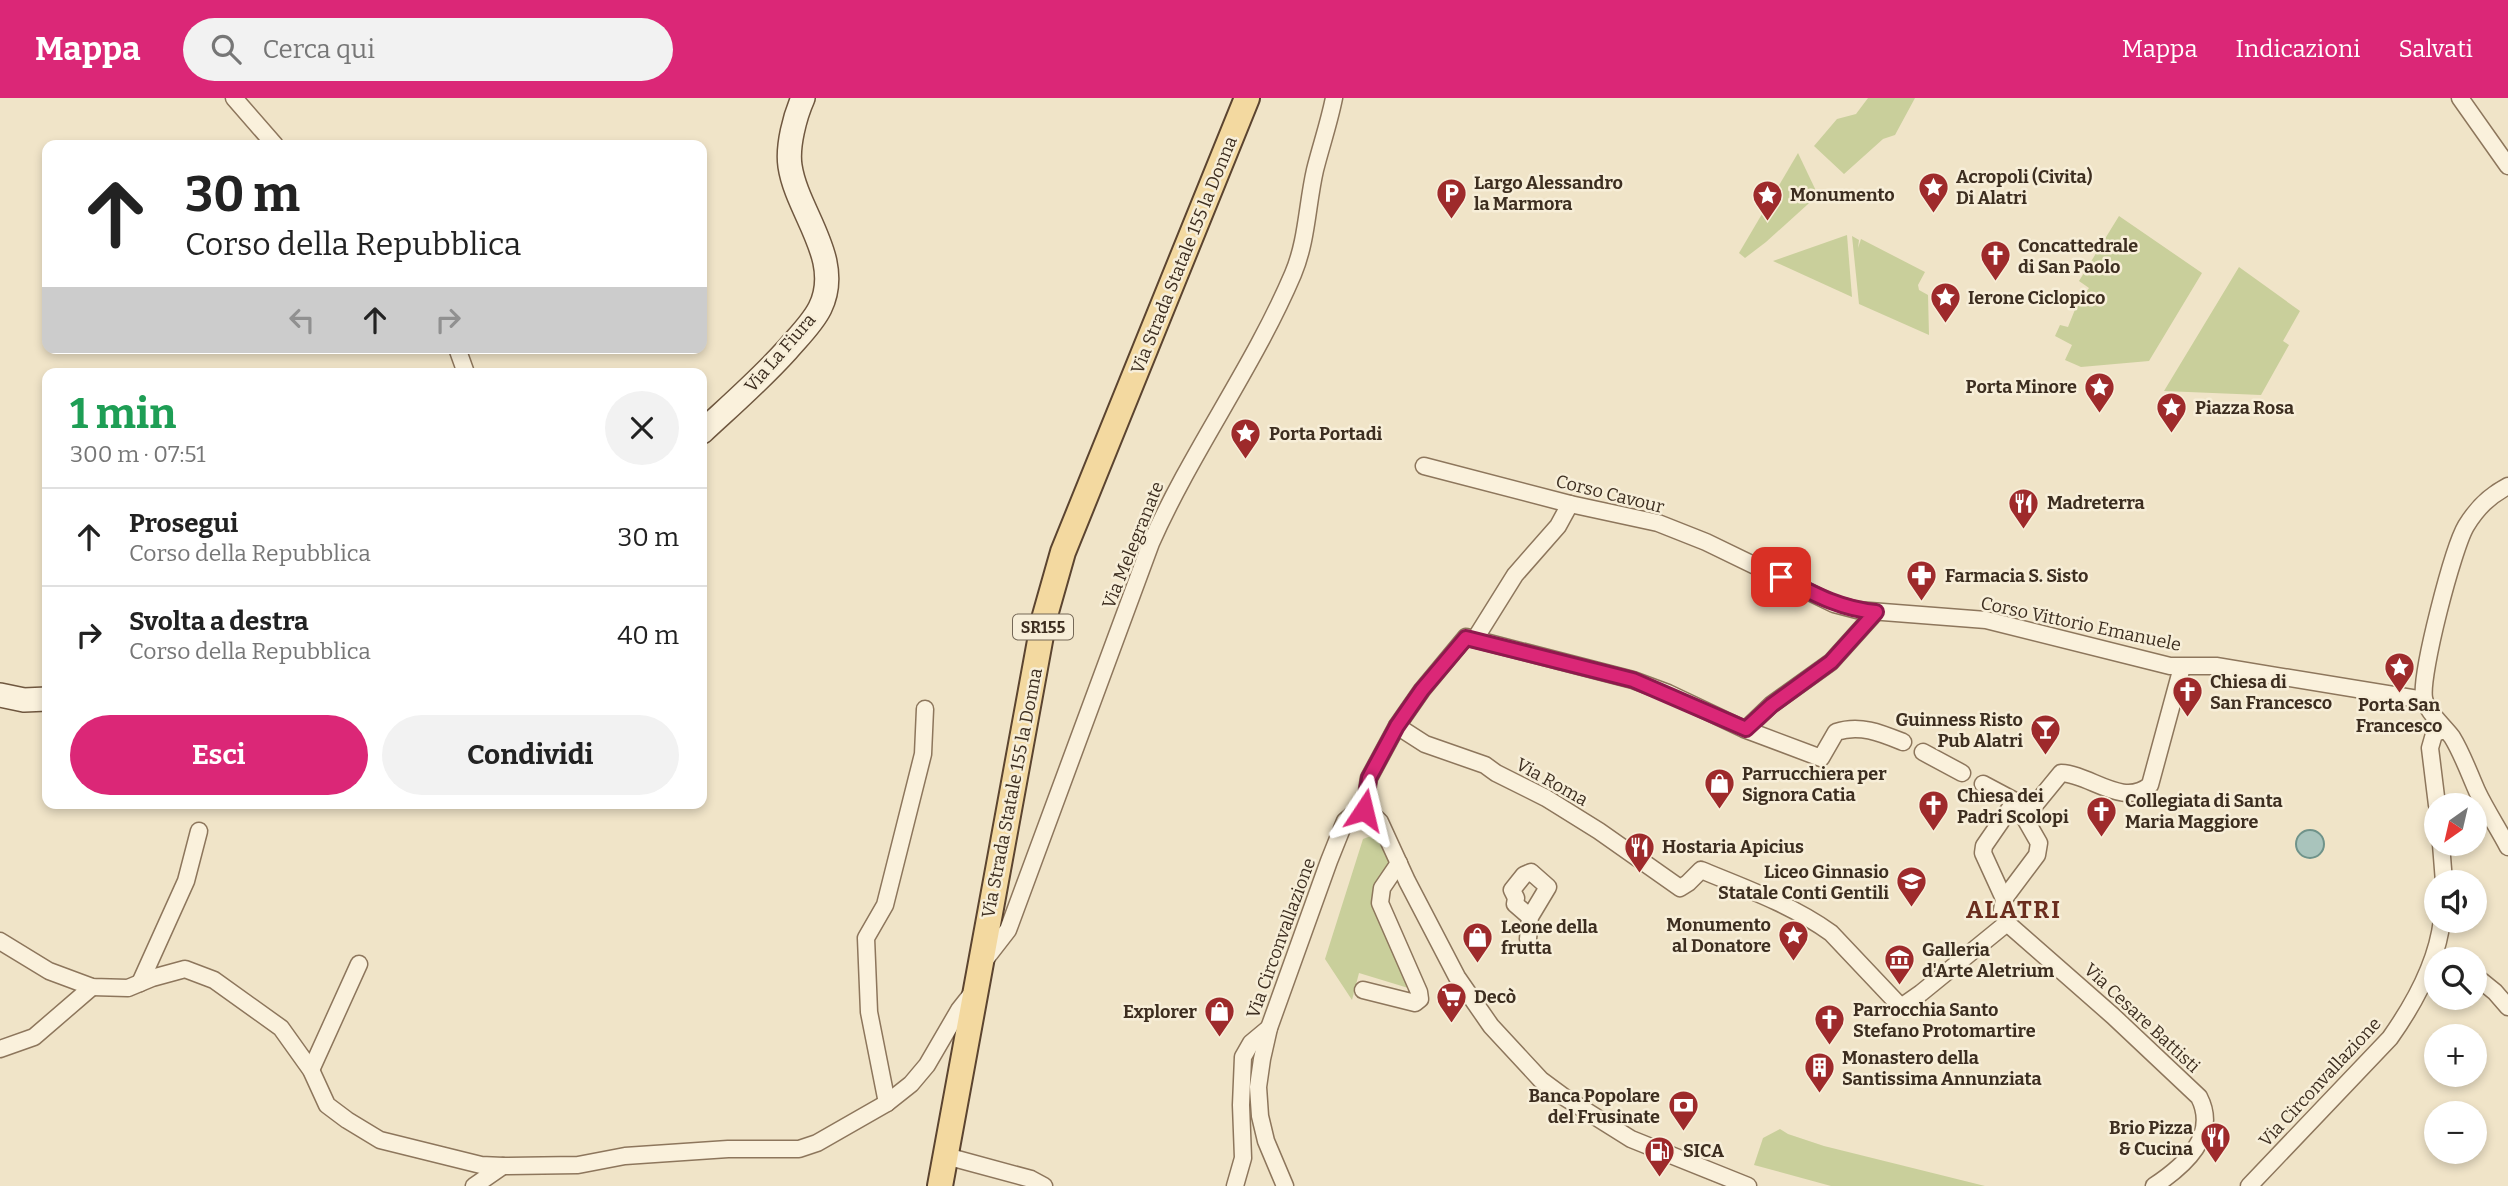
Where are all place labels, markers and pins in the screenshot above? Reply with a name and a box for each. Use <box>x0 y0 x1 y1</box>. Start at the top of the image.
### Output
place label: Acropoli (Civita) Di Alatri <box>1956 166 2093 209</box>
place icon: Acropoli (Civita) Di Alatri <box>1916 170 1950 214</box>
place label: Largo Alessandro la Marmora <box>1474 172 1623 215</box>
parking icon: Largo Alessandro la Marmora <box>1434 176 1468 220</box>
place icon: Monumento <box>1750 178 1784 222</box>
place label: Monumento <box>1790 184 1895 206</box>
place label: Concattedrale di San Paolo <box>2018 235 2138 278</box>
church icon: Concattedrale di San Paolo <box>1978 239 2012 283</box>
place icon: Ierone Ciclopico <box>1928 281 1962 325</box>
place label: Ierone Ciclopico <box>1968 287 2105 309</box>
place icon: Porta Minore <box>2083 370 2117 414</box>
place label: Porta Minore <box>1966 376 2077 398</box>
place icon: Piazza Rosa <box>2155 391 2189 435</box>
place label: Piazza Rosa <box>2195 397 2294 419</box>
place icon: Porta Portadi <box>1229 417 1263 461</box>
place label: Porta Portadi <box>1269 423 1383 445</box>
restaurant icon: Madreterra <box>2007 486 2041 530</box>
place label: Madreterra <box>2047 492 2145 514</box>
pin <box>1751 547 1811 607</box>
pharmacy icon: Farmacia S. Sisto <box>1905 559 1939 603</box>
place label: Farmacia S. Sisto <box>1945 565 2088 587</box>
place icon: Porta San Francesco <box>2382 650 2416 694</box>
place label: Chiesa di San Francesco <box>2210 671 2332 714</box>
church icon: Chiesa di San Francesco <box>2170 675 2204 719</box>
place label: Porta San Francesco <box>2356 694 2442 737</box>
place label: Guinness Risto Pub Alatri <box>1895 709 2023 752</box>
bar icon: Guinness Risto Pub Alatri <box>2029 713 2063 757</box>
place label: Parrucchiera per Signora Catia <box>1742 763 1887 806</box>
shop icon: Parrucchiera per Signora Catia <box>1702 767 1736 811</box>
place label: Chiesa dei Padri Scolopi <box>1957 785 2069 828</box>
church icon: Chiesa dei Padri Scolopi <box>1917 789 1951 833</box>
place label: Collegiata di Santa Maria Maggiore <box>2125 790 2283 833</box>
church icon: Collegiata di Santa Maria Maggiore <box>2085 794 2119 838</box>
restaurant icon: Hostaria Apicius <box>1622 830 1656 874</box>
place label: Hostaria Apicius <box>1662 836 1804 858</box>
place label: Liceo Ginnasio Statale Conti Gentili <box>1718 861 1889 904</box>
school or university icon: Liceo Ginnasio Statale Conti Gentili <box>1895 865 1929 909</box>
place label: Monumento al Donatore <box>1666 914 1771 957</box>
place label: Leone della frutta <box>1501 916 1598 959</box>
place icon: Monumento al Donatore <box>1777 918 1811 962</box>
shop icon: Leone della frutta <box>1461 920 1495 964</box>
place label: Galleria d'Arte Aletrium <box>1922 939 2054 982</box>
museum icon: Galleria d'Arte Aletrium <box>1882 943 1916 987</box>
supermarket icon: Decò <box>1434 980 1468 1024</box>
place label: Decò <box>1474 986 1516 1008</box>
shop icon: Explorer <box>1203 995 1237 1039</box>
place label: Parrocchia Santo Stefano Protomartire <box>1853 999 2036 1042</box>
place label: Explorer <box>1123 1001 1198 1023</box>
church icon: Parrocchia Santo Stefano Protomartire <box>1813 1003 1847 1047</box>
place label: Monastero della Santissima Annunziata <box>1842 1047 2042 1090</box>
building icon: Monastero della Santissima Annunziata <box>1802 1051 1836 1095</box>
place label: Banca Popolare del Frusinate <box>1528 1085 1660 1128</box>
bank icon: Banca Popolare del Frusinate <box>1666 1089 1700 1133</box>
place label: Brio Pizza & Cucina <box>2109 1117 2193 1160</box>
restaurant icon: Brio Pizza & Cucina <box>2199 1121 2233 1165</box>
fuel station icon: SICA <box>1643 1134 1677 1178</box>
place label: SICA <box>1683 1140 1724 1162</box>

